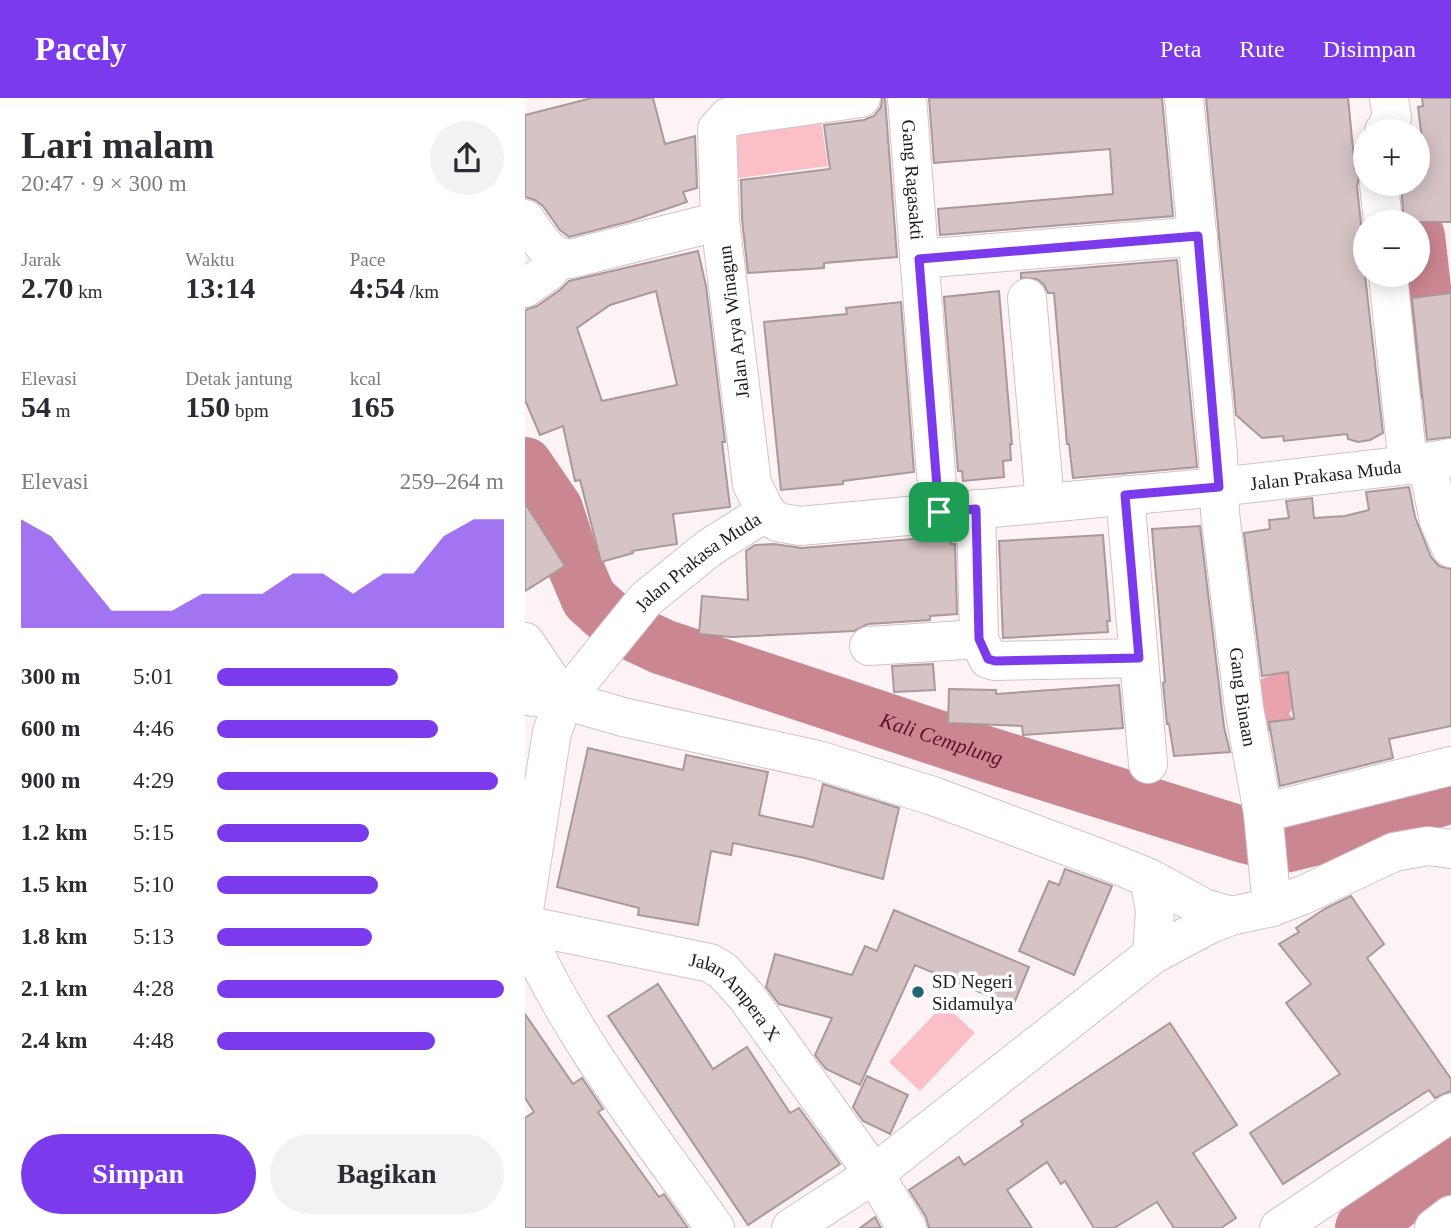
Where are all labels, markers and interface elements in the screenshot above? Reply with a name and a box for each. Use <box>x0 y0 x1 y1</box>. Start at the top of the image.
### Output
text: Pacely <box>35 31 127 67</box>
text: Peta <box>1160 36 1201 62</box>
text: Rute <box>1239 36 1285 62</box>
text: Disimpan <box>1323 36 1416 62</box>
street label: Gang Ragasakti <box>898 119 928 241</box>
map controls <box>1353 119 1430 287</box>
button: + <box>1353 119 1430 196</box>
button: share <box>430 121 504 195</box>
text: Lari malam <box>21 124 214 166</box>
text: 20:47 · 9 × 300 m <box>21 171 187 196</box>
button: − <box>1353 210 1430 287</box>
street label: Jalan Arya Winagun <box>714 244 753 400</box>
text: Jarak <box>21 249 61 270</box>
text: Waktu <box>185 249 234 270</box>
text: Pace <box>350 249 386 270</box>
text: 2.70 <box>21 271 74 304</box>
text: 13:14 <box>185 271 255 304</box>
text: 4:54 <box>350 271 405 304</box>
text: km <box>74 281 103 302</box>
text: /km <box>405 281 439 302</box>
text: Elevasi <box>21 368 77 389</box>
text: Detak jantung <box>185 368 292 389</box>
text: kcal <box>350 368 381 389</box>
text: 54 <box>21 390 51 423</box>
text: 150 <box>185 390 230 423</box>
text: 165 <box>350 390 395 423</box>
text: m <box>51 400 71 421</box>
text: bpm <box>230 400 269 421</box>
street label: Jalan Prakasa Muda <box>1249 456 1403 494</box>
text: Elevasi <box>21 469 89 494</box>
text: 259–264 m <box>400 469 504 494</box>
pin <box>909 482 969 542</box>
icon: arrive <box>920 493 958 531</box>
street label: Jalan Prakasa Muda <box>630 508 765 615</box>
street label: Gang Binaan <box>1226 646 1261 749</box>
text: 300 m <box>21 664 80 689</box>
text: 5:01 <box>133 664 174 689</box>
water label: Kali Cemplung <box>876 707 1006 771</box>
text: 600 m <box>21 716 80 741</box>
text: 4:46 <box>133 716 174 741</box>
text: 900 m <box>21 768 80 793</box>
text: 4:29 <box>133 768 174 793</box>
text: 1.2 km <box>21 820 87 845</box>
text: 5:15 <box>133 820 174 845</box>
text: 1.5 km <box>21 872 87 897</box>
text: 5:10 <box>133 872 174 897</box>
text: 1.8 km <box>21 924 87 949</box>
text: 5:13 <box>133 924 174 949</box>
street label: Jalan Ampera X <box>687 949 785 1045</box>
place label: SD Negeri Sidamulya <box>932 971 1014 1014</box>
text: 2.1 km <box>21 976 87 1001</box>
text: 4:28 <box>133 976 174 1001</box>
marker: SD Negeri Sidamulya <box>910 984 926 1000</box>
text: 2.4 km <box>21 1028 87 1053</box>
text: 4:48 <box>133 1028 174 1053</box>
button: Simpan <box>21 1134 256 1214</box>
button: Bagikan <box>270 1134 504 1214</box>

